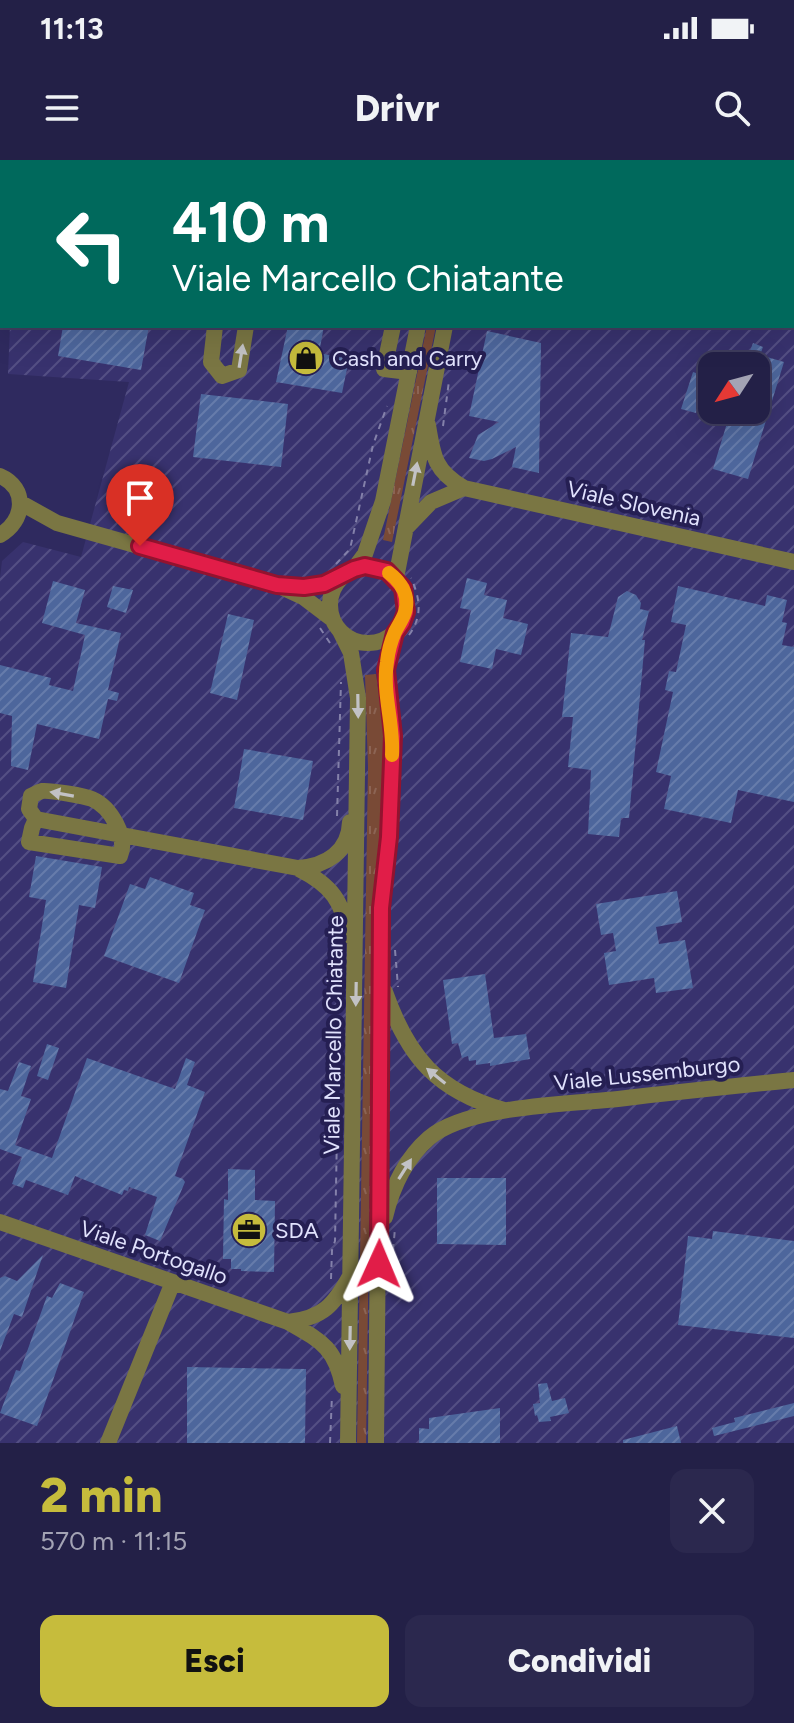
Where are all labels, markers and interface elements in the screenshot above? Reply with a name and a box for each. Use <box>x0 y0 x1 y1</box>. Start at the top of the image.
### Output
text: 11:13 <box>40 10 104 47</box>
icon: menu <box>40 86 84 130</box>
icon: search <box>710 86 754 130</box>
text: Drivr <box>355 87 439 130</box>
text: 410 m <box>172 189 330 256</box>
icon: left <box>40 192 144 296</box>
text: Viale Marcello Chiatante <box>172 257 564 300</box>
shop icon: Cash and Carry <box>287 339 325 377</box>
one-way arrow <box>235 343 248 368</box>
place label: Cash and Carry <box>332 345 483 372</box>
north arrow <box>698 352 770 424</box>
map controls <box>698 352 770 424</box>
one-way arrow <box>410 461 422 486</box>
pin <box>106 464 174 546</box>
street label: Viale Slovenia <box>564 475 703 532</box>
icon: arrive <box>118 476 162 520</box>
one-way arrow <box>352 694 364 719</box>
one-way arrow <box>49 787 74 799</box>
street label: Viale Marcello Chiatante <box>318 915 349 1155</box>
one-way arrow <box>349 982 362 1007</box>
street label: Viale Lussemburgo <box>553 1050 741 1097</box>
one-way arrow <box>426 1068 447 1085</box>
one-way arrow <box>397 1158 411 1180</box>
office icon: SDA <box>230 1211 268 1249</box>
street label: Viale Portogallo <box>77 1215 231 1290</box>
place label: SDA <box>275 1217 319 1244</box>
position arrow <box>337 1222 421 1306</box>
one-way arrow <box>344 1326 356 1351</box>
text: 2 min <box>40 1466 163 1524</box>
button: close <box>670 1469 754 1553</box>
text: 570 m · 11:15 <box>40 1525 187 1557</box>
button: Esci <box>40 1615 389 1707</box>
button: Condividi <box>405 1615 754 1707</box>

